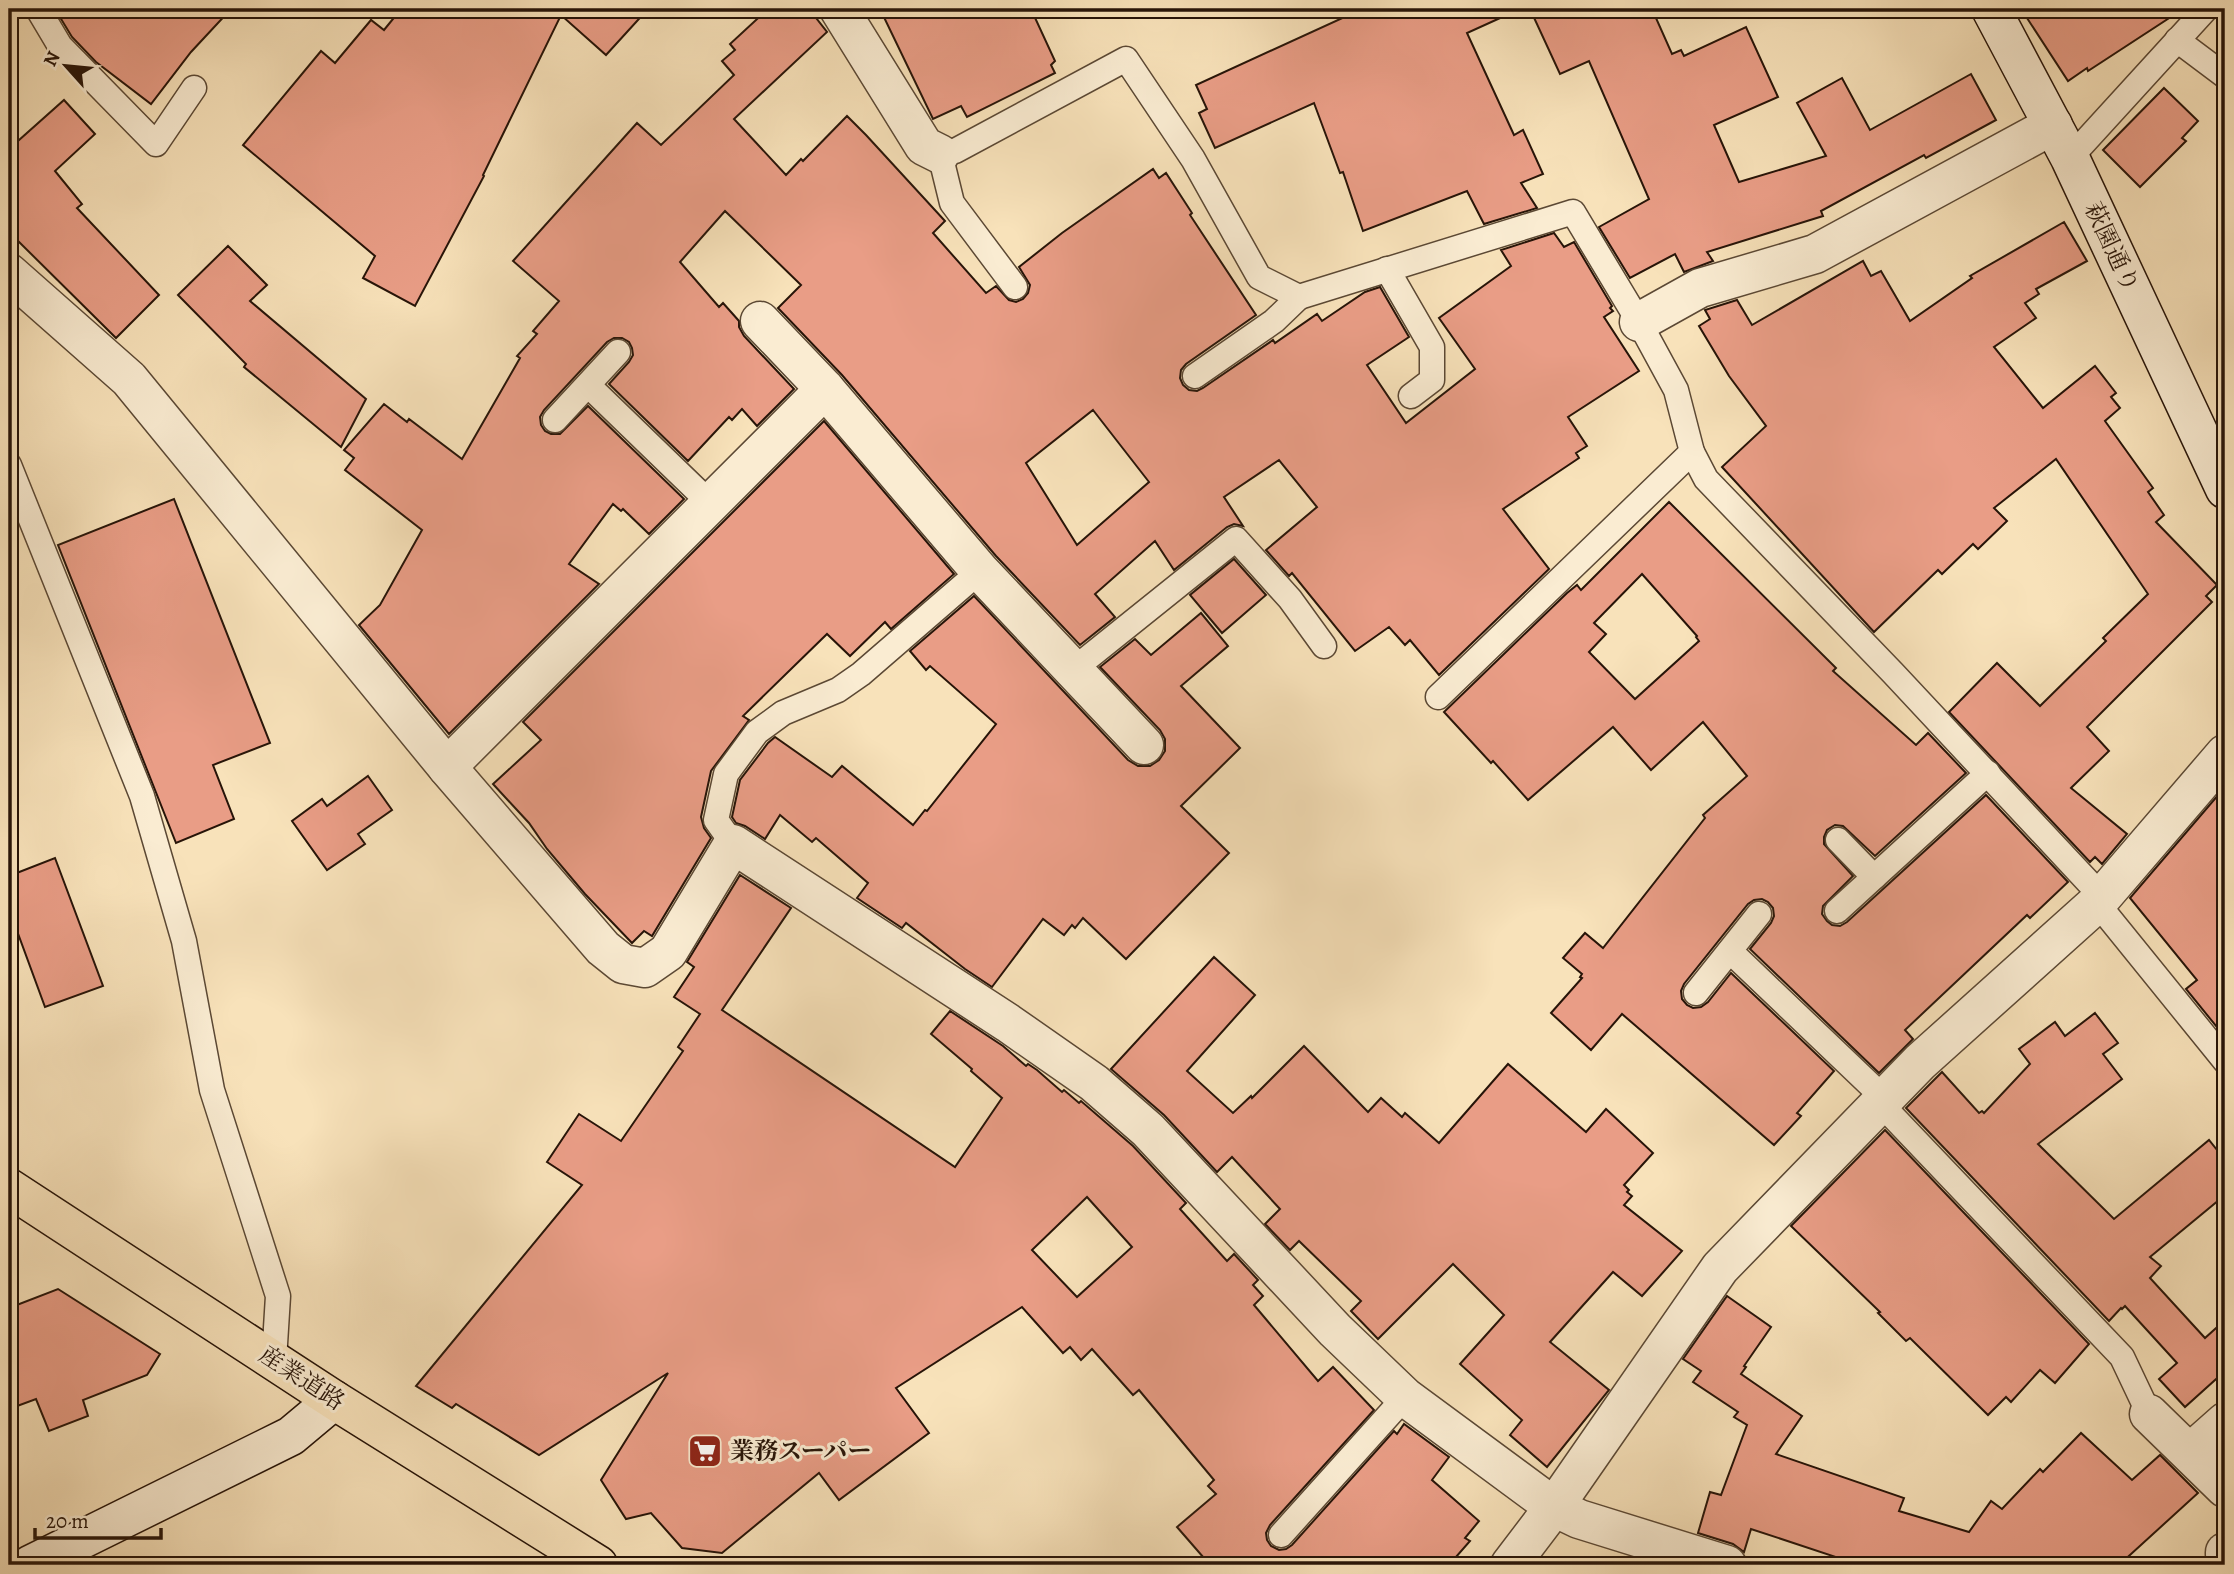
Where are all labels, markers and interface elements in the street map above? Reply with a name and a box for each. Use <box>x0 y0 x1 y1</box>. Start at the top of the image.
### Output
north arrow <box>32 32 102 102</box>
text: N <box>37 47 67 71</box>
street label: 萩園通り <box>2077 197 2147 297</box>
street label: 産業道路 <box>253 1338 351 1418</box>
supermarket icon: 業務スーパー <box>686 1432 724 1470</box>
place label: 業務スーパー <box>730 1435 872 1467</box>
scale bar <box>35 1497 161 1541</box>
text: 20 m <box>46 1507 89 1535</box>

